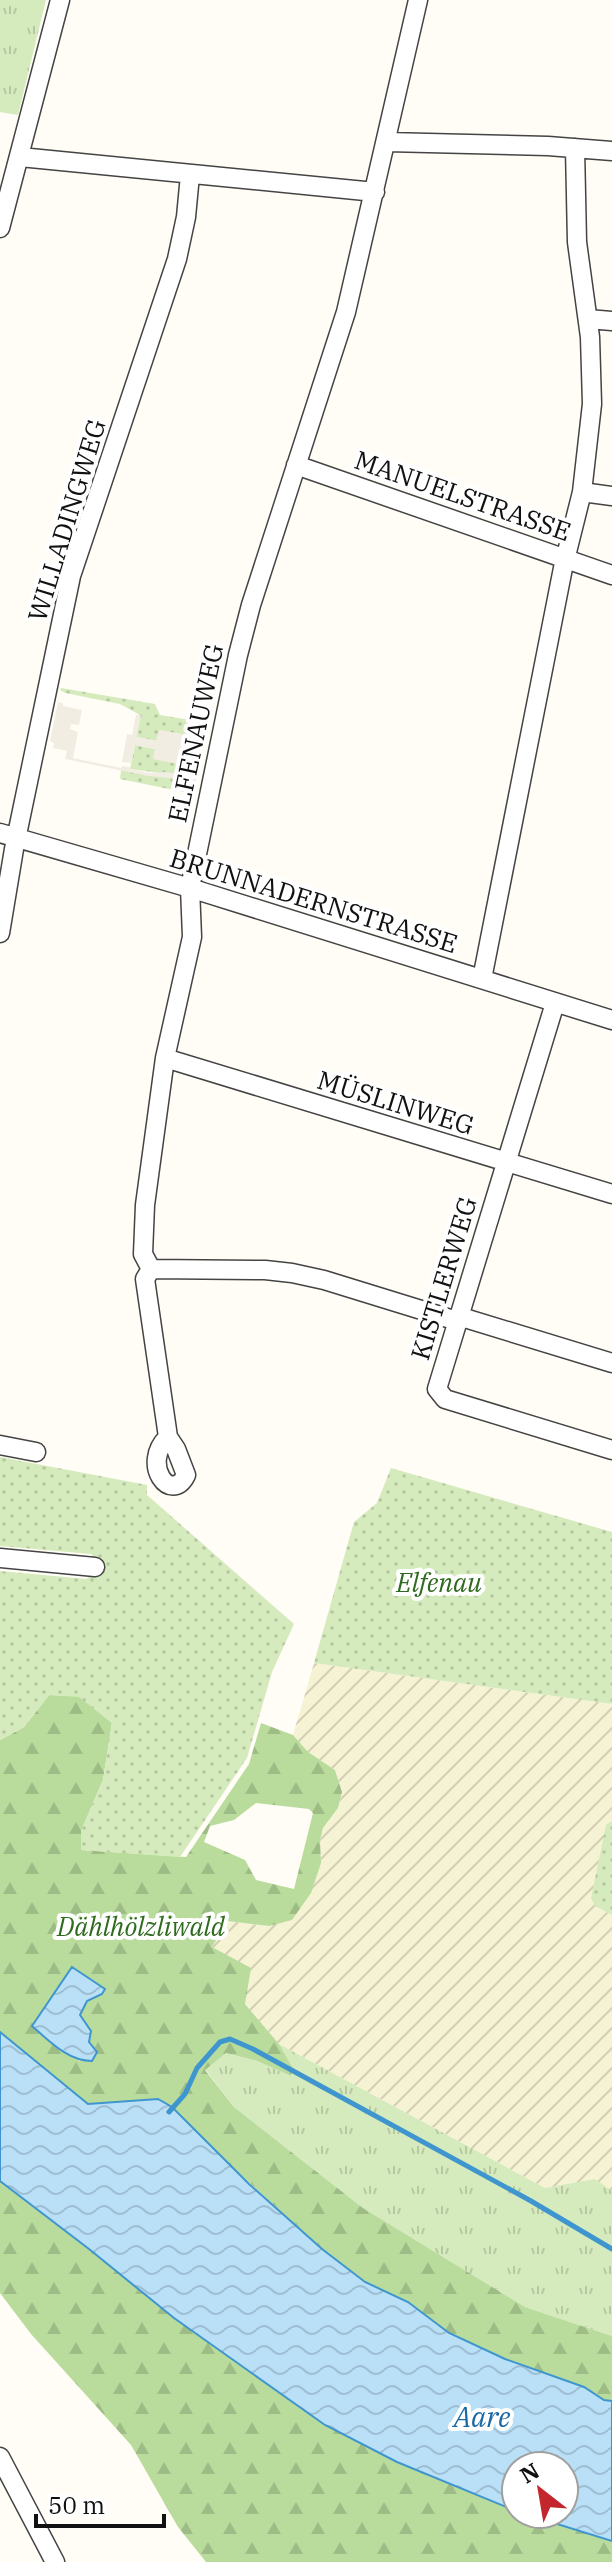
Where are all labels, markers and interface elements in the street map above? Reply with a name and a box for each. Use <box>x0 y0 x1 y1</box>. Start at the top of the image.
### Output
street label: WILLADINGWEG <box>19 415 113 625</box>
street label: MANUELSTRASSE <box>350 442 576 548</box>
street label: ELFENAUWEG <box>159 640 231 826</box>
street label: BRUNNADERNSTRASSE <box>166 840 462 960</box>
street label: MÜSLINWEG <box>313 1062 479 1142</box>
street label: KISTLERWEG <box>402 1192 484 1364</box>
park label: Elfenau <box>395 1565 482 1599</box>
park label: Dählhölzliwald <box>56 1909 226 1943</box>
water label: Aare <box>451 2398 511 2435</box>
north arrow <box>500 2450 580 2530</box>
text: N <box>515 2456 544 2489</box>
scale bar <box>36 2478 164 2528</box>
text: 50 m <box>48 2489 105 2521</box>

